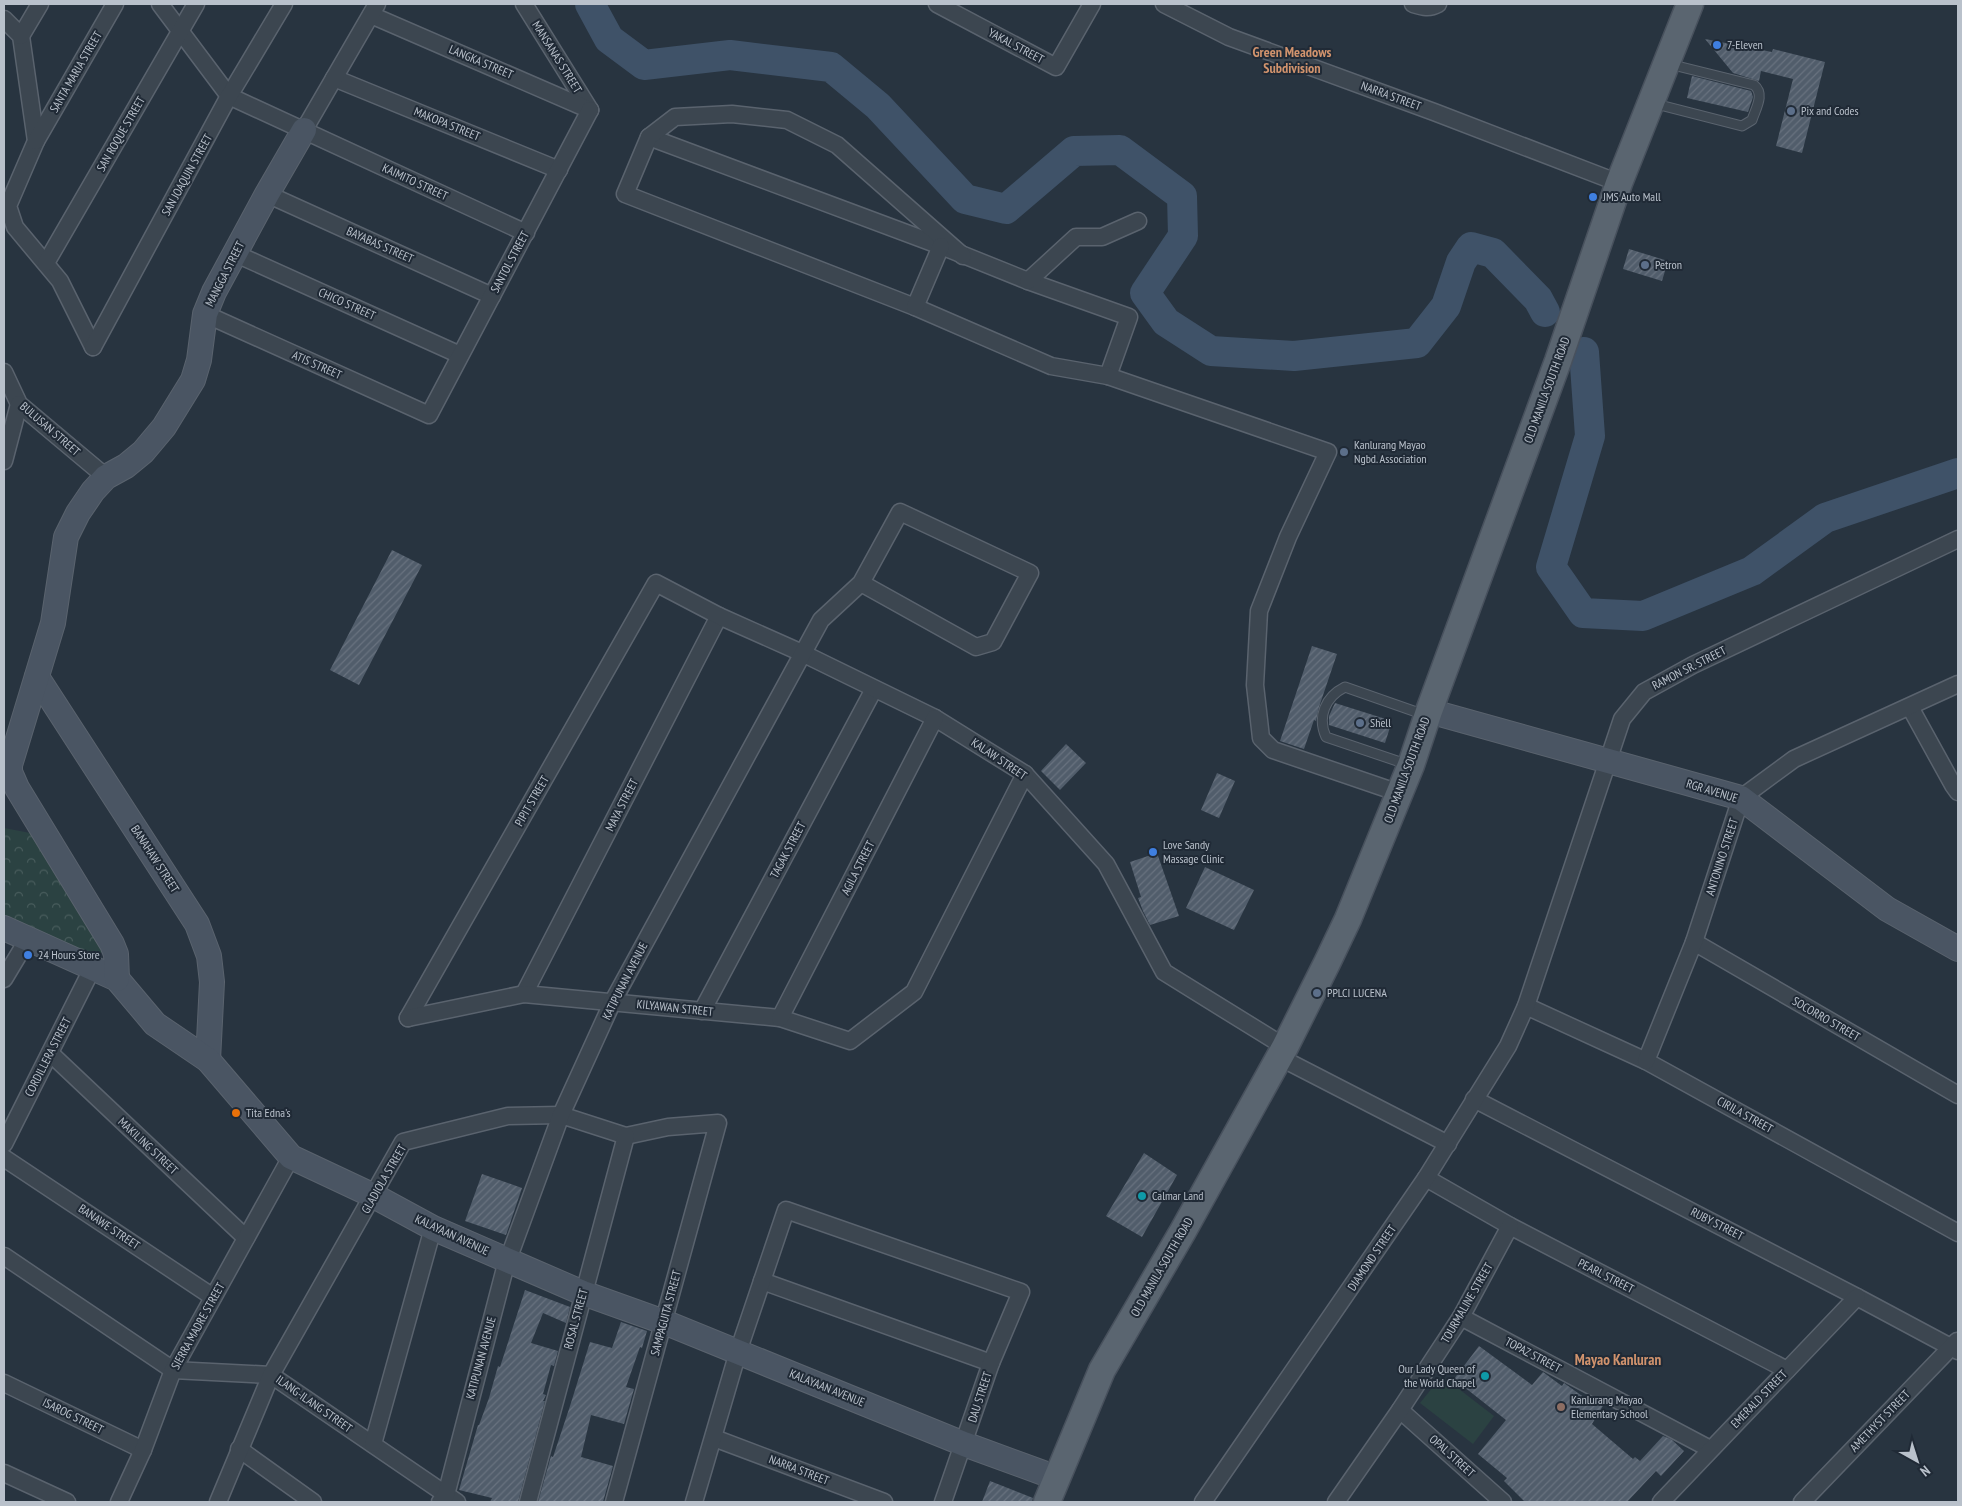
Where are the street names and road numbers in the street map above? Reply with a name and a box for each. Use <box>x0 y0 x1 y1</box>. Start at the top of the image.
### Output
street label: MANSANAS STREET <box>529 18 586 96</box>
street label: YAKAL STREET <box>986 25 1047 67</box>
street label: SANTA MARIA STREET <box>46 28 105 115</box>
street label: LANGKA STREET <box>447 41 516 82</box>
street label: NARRA STREET <box>1359 78 1424 114</box>
street label: SAN ROQUE STREET <box>93 93 148 174</box>
street label: MAKOPA STREET <box>412 103 483 144</box>
street label: SAN JOAQUIN STREET <box>158 131 215 218</box>
street label: KAIMITO STREET <box>380 160 451 204</box>
street label: BAYABAS STREET <box>344 223 417 266</box>
street label: SANTOL STREET <box>487 228 532 295</box>
street label: MANGGA STREET <box>202 238 248 309</box>
street label: CHICO STREET <box>316 284 379 323</box>
street label: OLD MANILA SOUTH ROAD <box>1520 335 1573 445</box>
street label: ATIS STREET <box>290 347 345 382</box>
street label: BULUSAN STREET <box>17 398 84 459</box>
street label: RAMON SR. STREET <box>1649 642 1729 693</box>
street label: OLD MANILA SOUTH ROAD <box>1380 715 1433 825</box>
street label: KALAW STREET <box>969 734 1031 783</box>
street label: PIPIT STREET <box>511 772 552 829</box>
street label: MAYA STREET <box>602 775 641 834</box>
street label: RGR AVENUE <box>1685 776 1740 805</box>
street label: ANTONINO STREET <box>1702 816 1741 897</box>
street label: TAGAK STREET <box>766 818 809 881</box>
street label: BANAHAW STREET <box>128 822 183 896</box>
street label: AGILA STREET <box>837 838 878 897</box>
street label: KATIPUNAN AVENUE <box>599 939 651 1022</box>
street label: SOCORRO STREET <box>1790 993 1863 1044</box>
street label: KILYAWAN STREET <box>636 996 715 1019</box>
street label: CORDILLERA STREET <box>21 1014 74 1099</box>
street label: CIRILA STREET <box>1715 1093 1776 1136</box>
street label: MAKILING STREET <box>115 1114 182 1178</box>
street label: GLADIOLA STREET <box>358 1141 410 1216</box>
street label: BANAWE STREET <box>76 1201 143 1253</box>
street label: RUBY STREET <box>1688 1204 1747 1244</box>
street label: KALAYAAN AVENUE <box>413 1211 492 1258</box>
street label: OLD MANILA SOUTH ROAD <box>1127 1215 1196 1319</box>
street label: DIAMOND STREET <box>1344 1221 1399 1294</box>
street label: PEARL STREET <box>1576 1255 1637 1296</box>
street label: TOURMALINE STREET <box>1437 1259 1496 1346</box>
street label: SAMPAGUITA STREET <box>647 1268 684 1357</box>
street label: SIERRA MADRE STREET <box>167 1279 228 1372</box>
street label: ROSAL STREET <box>560 1286 591 1351</box>
street label: KATIPUNAN AVENUE <box>462 1315 499 1401</box>
street label: TOPAZ STREET <box>1503 1334 1564 1376</box>
street label: KALAYAAN AVENUE <box>787 1366 867 1409</box>
street label: EMERALD STREET <box>1727 1366 1790 1431</box>
street label: DAU STREET <box>964 1369 995 1424</box>
street label: ILANG-ILANG STREET <box>273 1372 356 1436</box>
street label: AMETHYST STREET <box>1846 1386 1913 1455</box>
street label: ISAROG STREET <box>40 1394 107 1437</box>
street label: OPAL STREET <box>1426 1431 1479 1480</box>
street label: NARRA STREET <box>767 1451 832 1488</box>

